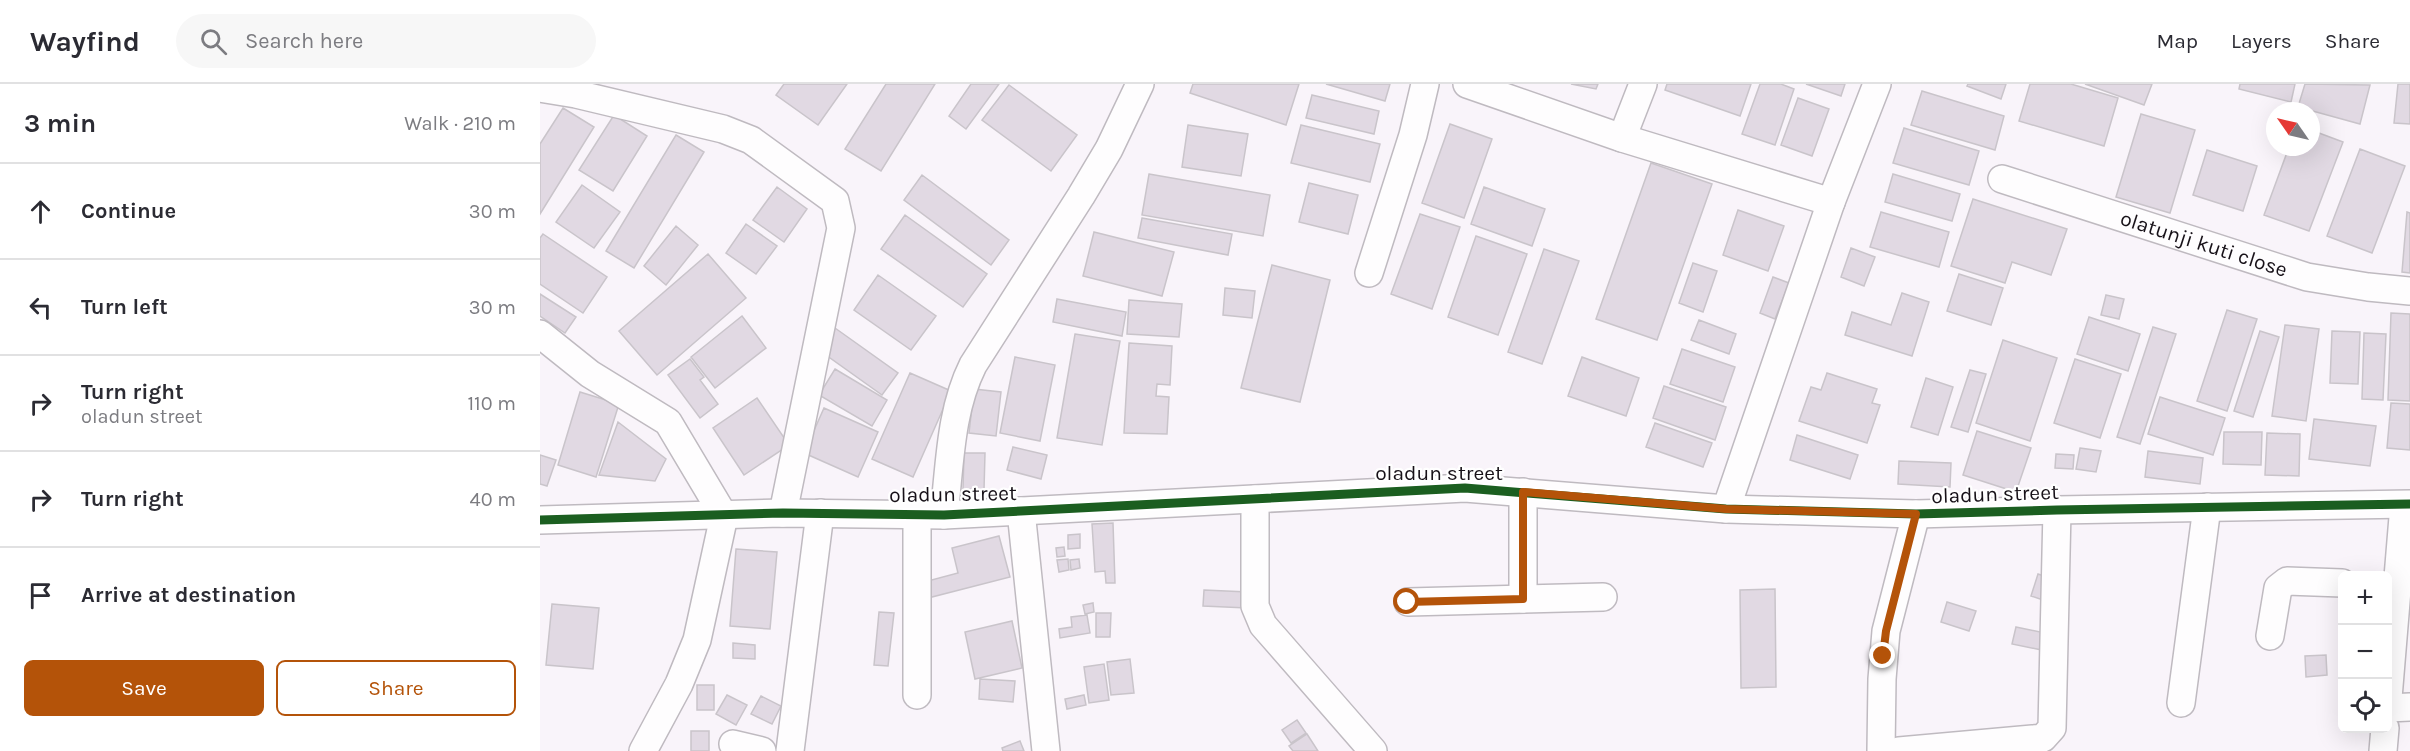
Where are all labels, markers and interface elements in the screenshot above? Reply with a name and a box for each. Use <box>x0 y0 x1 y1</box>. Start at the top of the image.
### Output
search box <box>176 14 596 68</box>
text: Wayfind <box>30 25 140 58</box>
icon: search <box>197 25 230 58</box>
text: Search here <box>245 28 363 54</box>
text: Map <box>2156 29 2198 53</box>
text: Layers <box>2231 29 2292 53</box>
text: Share <box>2325 29 2380 53</box>
north arrow <box>2266 102 2320 156</box>
text: 3 min <box>24 108 96 139</box>
text: Walk · 210 m <box>404 112 516 135</box>
icon: ahead <box>24 195 57 228</box>
text: Continue <box>81 198 176 224</box>
text: 30 m <box>469 200 516 223</box>
street label: olatunji kuti close <box>2117 206 2290 282</box>
icon: left <box>24 291 57 324</box>
text: Turn left <box>81 294 168 320</box>
text: 30 m <box>469 296 516 319</box>
text: Turn right <box>81 379 184 405</box>
icon: right <box>24 387 57 420</box>
text: 110 m <box>467 392 516 415</box>
text: oladun street <box>81 405 203 428</box>
street label: oladun street <box>1375 461 1503 485</box>
street label: oladun street <box>1931 480 2059 508</box>
street label: oladun street <box>889 481 1017 507</box>
icon: right <box>24 483 57 516</box>
text: Turn right <box>81 486 184 512</box>
text: 40 m <box>470 488 516 511</box>
map controls <box>2338 571 2392 733</box>
button: + <box>2338 571 2392 625</box>
icon: arrive <box>24 579 57 612</box>
text: Arrive at destination <box>81 582 296 608</box>
route start <box>1393 588 1419 614</box>
button: − <box>2338 625 2392 679</box>
route end <box>1869 642 1895 668</box>
button: Save <box>24 660 264 716</box>
button: Share <box>276 660 516 716</box>
button: locate <box>2338 679 2392 733</box>

